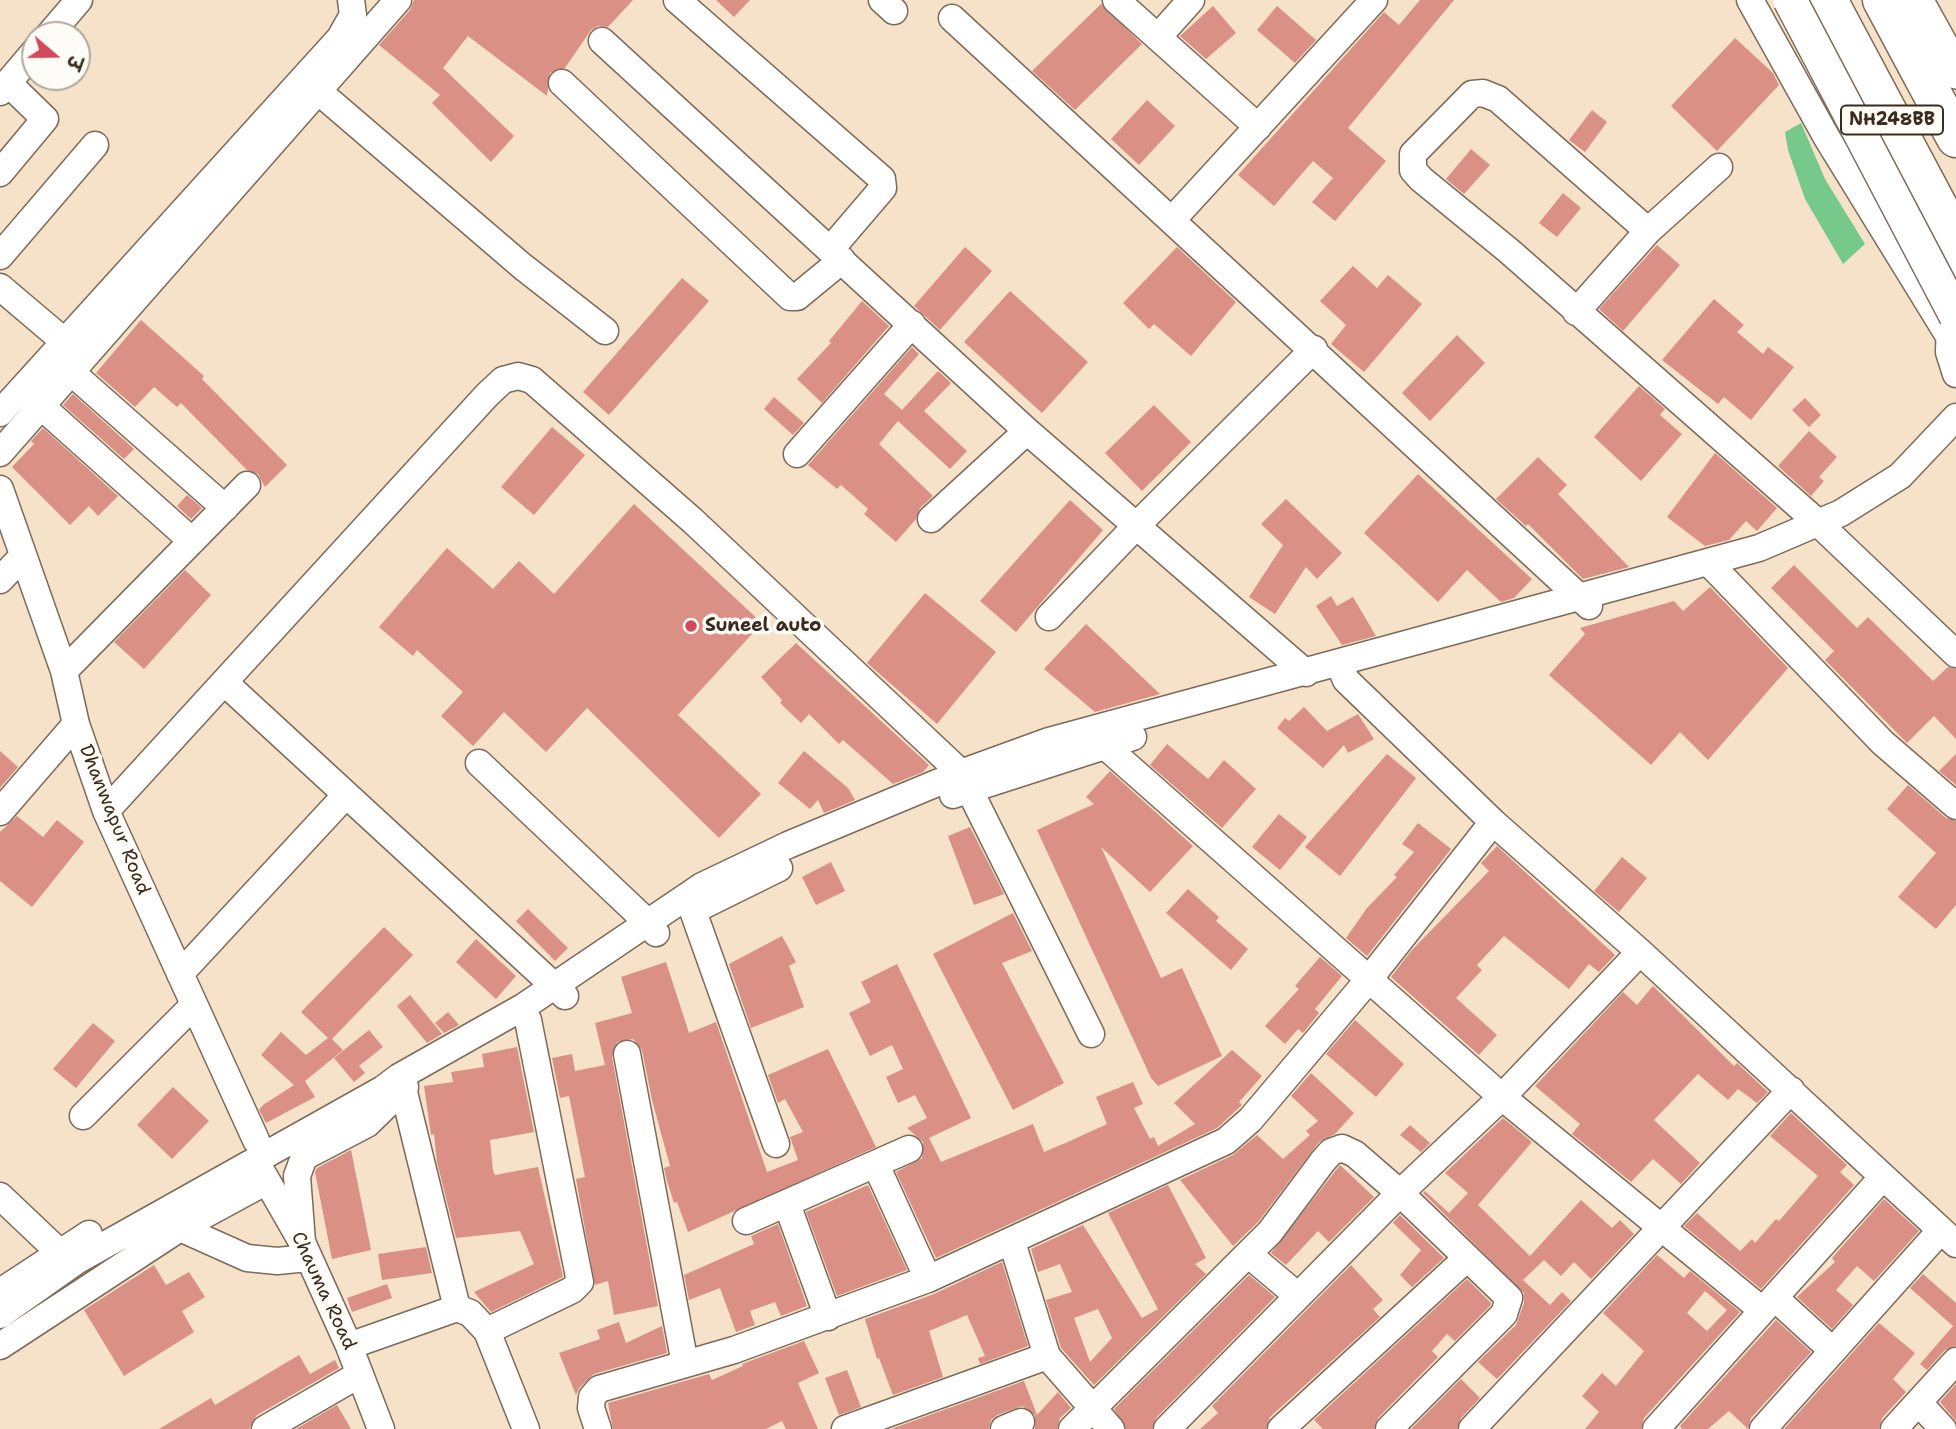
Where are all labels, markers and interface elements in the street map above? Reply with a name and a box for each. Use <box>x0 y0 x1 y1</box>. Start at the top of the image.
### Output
north arrow <box>21 21 91 91</box>
text: उ <box>60 52 88 73</box>
road number: NH248BB <box>1841 106 1943 134</box>
place label: Suneel auto <box>705 615 821 637</box>
marker: Suneel auto <box>683 618 699 634</box>
street label: Dhanwapur Road <box>73 742 155 898</box>
street label: Chauma Road <box>286 1228 360 1354</box>

